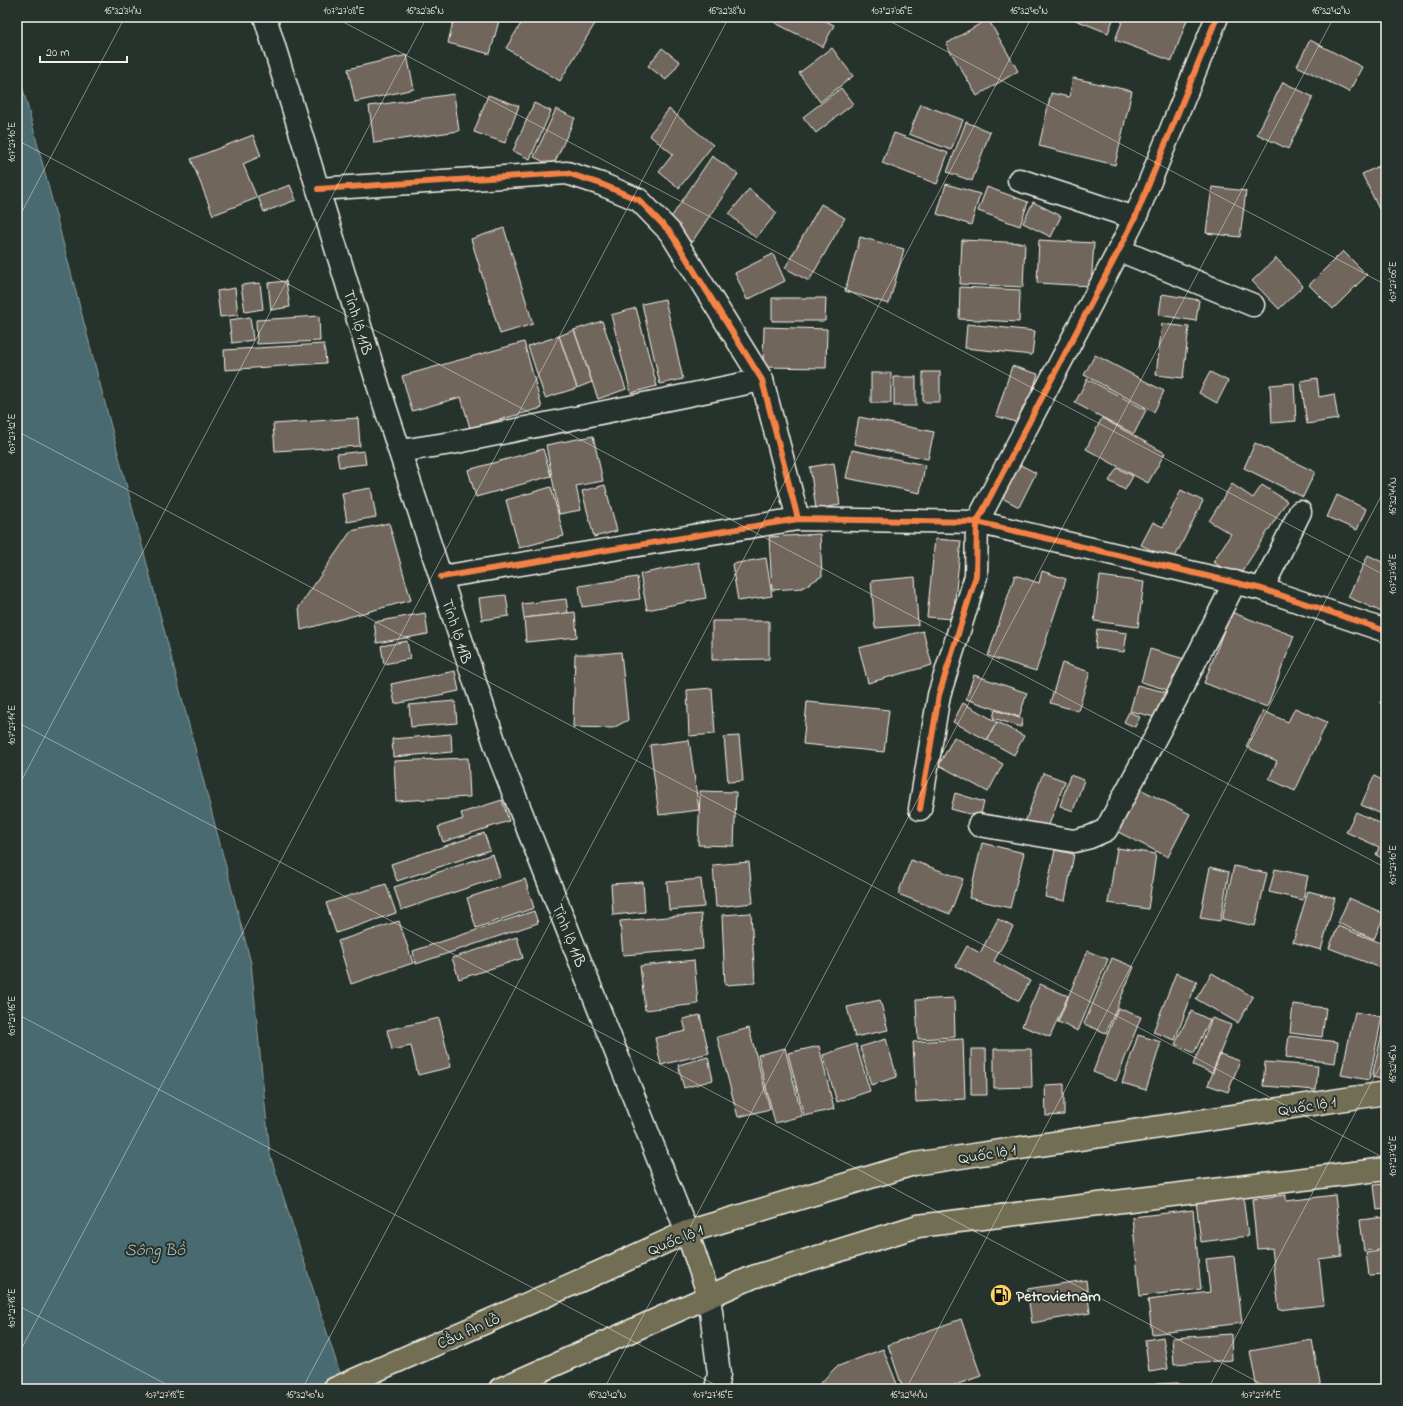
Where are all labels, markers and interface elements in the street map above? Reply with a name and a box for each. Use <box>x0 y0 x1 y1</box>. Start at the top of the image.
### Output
text: 16°32'34"N <box>104 4 142 19</box>
text: 107°27'08"E <box>324 4 364 19</box>
text: 16°32'36"N <box>406 4 444 19</box>
text: 16°32'38"N <box>708 4 746 19</box>
text: 107°27'06"E <box>871 4 913 19</box>
text: 16°32'40"N <box>1010 4 1048 19</box>
text: 16°32'42"N <box>1312 4 1351 19</box>
scale bar <box>40 38 127 64</box>
text: 20 m <box>46 44 69 62</box>
text: 107°27'10"E <box>5 122 20 162</box>
text: 107°27'06"E <box>1386 261 1401 303</box>
street label: Tỉnh lộ 11B <box>336 287 378 358</box>
text: 107°27'12"E <box>5 414 20 455</box>
text: 16°32'44"N <box>1386 477 1401 515</box>
text: 107°27'08"E <box>1386 554 1401 594</box>
street label: Tỉnh lộ 11B <box>434 596 478 667</box>
text: 107°27'14"E <box>5 705 20 745</box>
text: 107°27'10"E <box>1386 845 1401 885</box>
street label: Tỉnh lộ 11B <box>544 900 592 971</box>
text: 107°27'16"E <box>5 996 20 1036</box>
text: 16°32'46"N <box>1386 1045 1401 1083</box>
street label: Quốc lộ 1 <box>1277 1091 1338 1123</box>
text: 107°27'12"E <box>1386 1136 1401 1177</box>
street label: Quốc lộ 1 <box>957 1139 1018 1171</box>
street label: Quốc lộ 1 <box>644 1219 707 1263</box>
water label: Sông Bồ <box>125 1238 186 1264</box>
fuel station icon: Petrovietnam <box>988 1282 1014 1308</box>
place label: Petrovietnam <box>1016 1285 1101 1309</box>
text: 107°27'18"E <box>5 1288 20 1328</box>
street label: Cầu An Lỗ <box>434 1307 504 1356</box>
text: 107°27'18"E <box>145 1388 185 1403</box>
text: 16°32'40"N <box>286 1388 324 1403</box>
text: 16°32'42"N <box>588 1388 627 1403</box>
text: 107°27'16"E <box>693 1388 733 1403</box>
text: 16°32'44"N <box>890 1388 928 1403</box>
text: 107°27'14"E <box>1241 1388 1281 1403</box>

